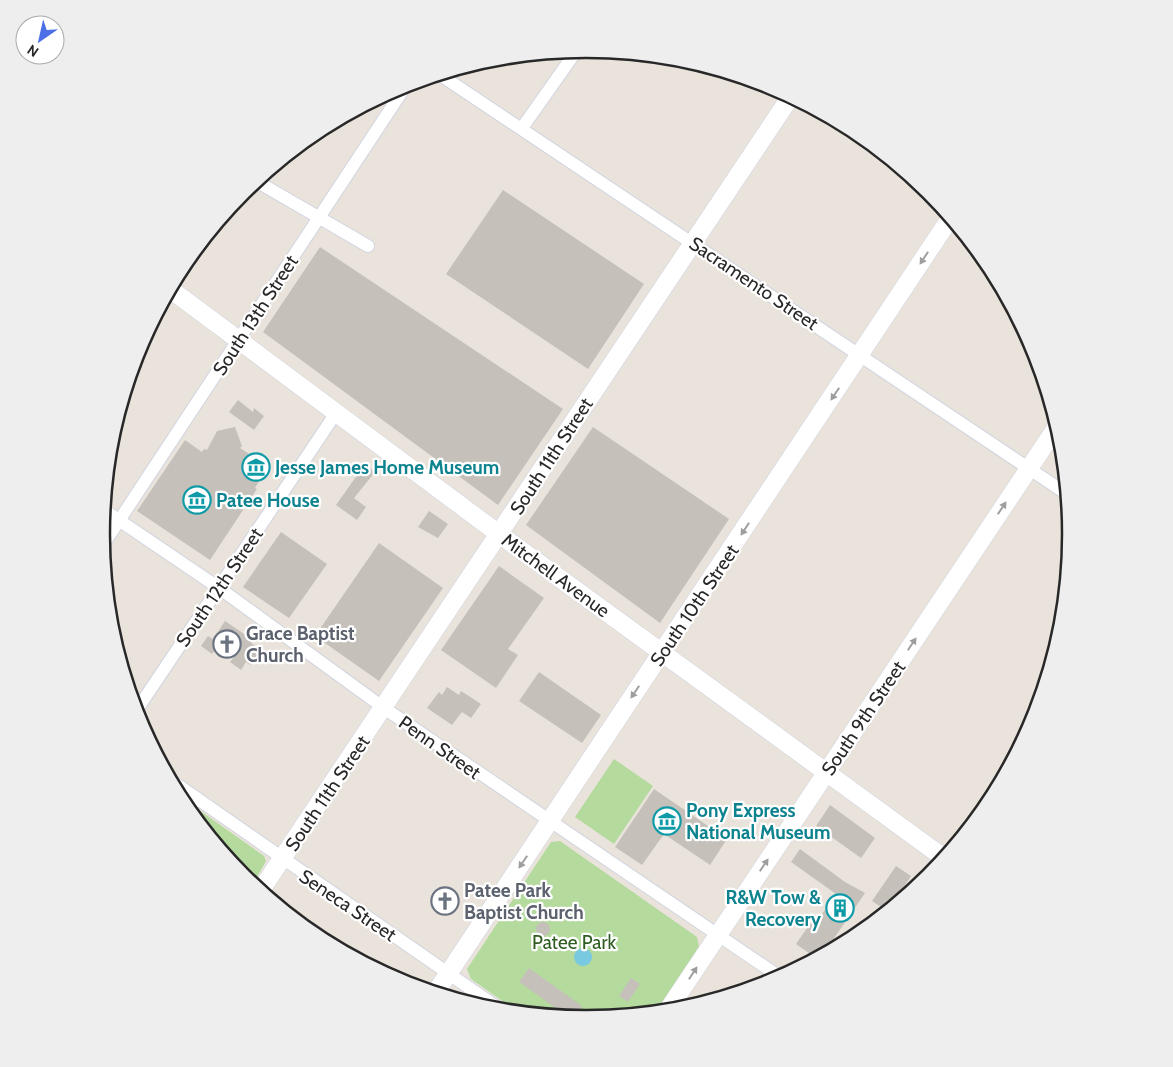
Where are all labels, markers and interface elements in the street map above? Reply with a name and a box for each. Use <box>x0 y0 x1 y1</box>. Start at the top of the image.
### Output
north arrow <box>15 15 65 65</box>
text: N <box>24 41 42 61</box>
street label: Sacramento Street <box>685 232 823 335</box>
street label: South 13th Street <box>208 250 303 380</box>
one-way arrow <box>919 251 929 265</box>
one-way arrow <box>830 387 840 400</box>
street label: South 11th Street <box>505 393 598 519</box>
museum icon: Jesse James Home Museum <box>241 452 271 482</box>
place label: Jesse James Home Museum <box>274 456 499 479</box>
museum icon: Patee House <box>182 485 212 515</box>
place label: Patee House <box>216 489 320 512</box>
one-way arrow <box>997 502 1007 515</box>
one-way arrow <box>740 522 750 536</box>
street label: South 12th Street <box>171 523 268 651</box>
street label: Mitchell Avenue <box>497 529 614 622</box>
street label: South 10th Street <box>645 540 744 670</box>
place label: Grace Baptist Church <box>246 622 355 667</box>
church icon: Grace Baptist Church <box>212 629 242 659</box>
one-way arrow <box>908 637 917 650</box>
street label: South 9th Street <box>817 656 910 780</box>
one-way arrow <box>631 685 640 699</box>
street label: Penn Street <box>394 711 486 784</box>
street label: South 11th Street <box>280 731 375 856</box>
place label: Pony Express National Museum <box>686 799 831 844</box>
museum icon: Pony Express National Museum <box>652 806 682 836</box>
one-way arrow <box>518 855 528 869</box>
one-way arrow <box>759 858 769 872</box>
street label: Seneca Street <box>295 865 401 947</box>
place label: Patee Park Baptist Church <box>464 879 584 924</box>
church icon: Patee Park Baptist Church <box>430 886 460 916</box>
place label: R&W Tow & Recovery <box>725 886 822 931</box>
building icon: R&W Tow & Recovery <box>825 893 855 923</box>
park label: Patee Park <box>532 931 616 954</box>
one-way arrow <box>688 966 698 979</box>

